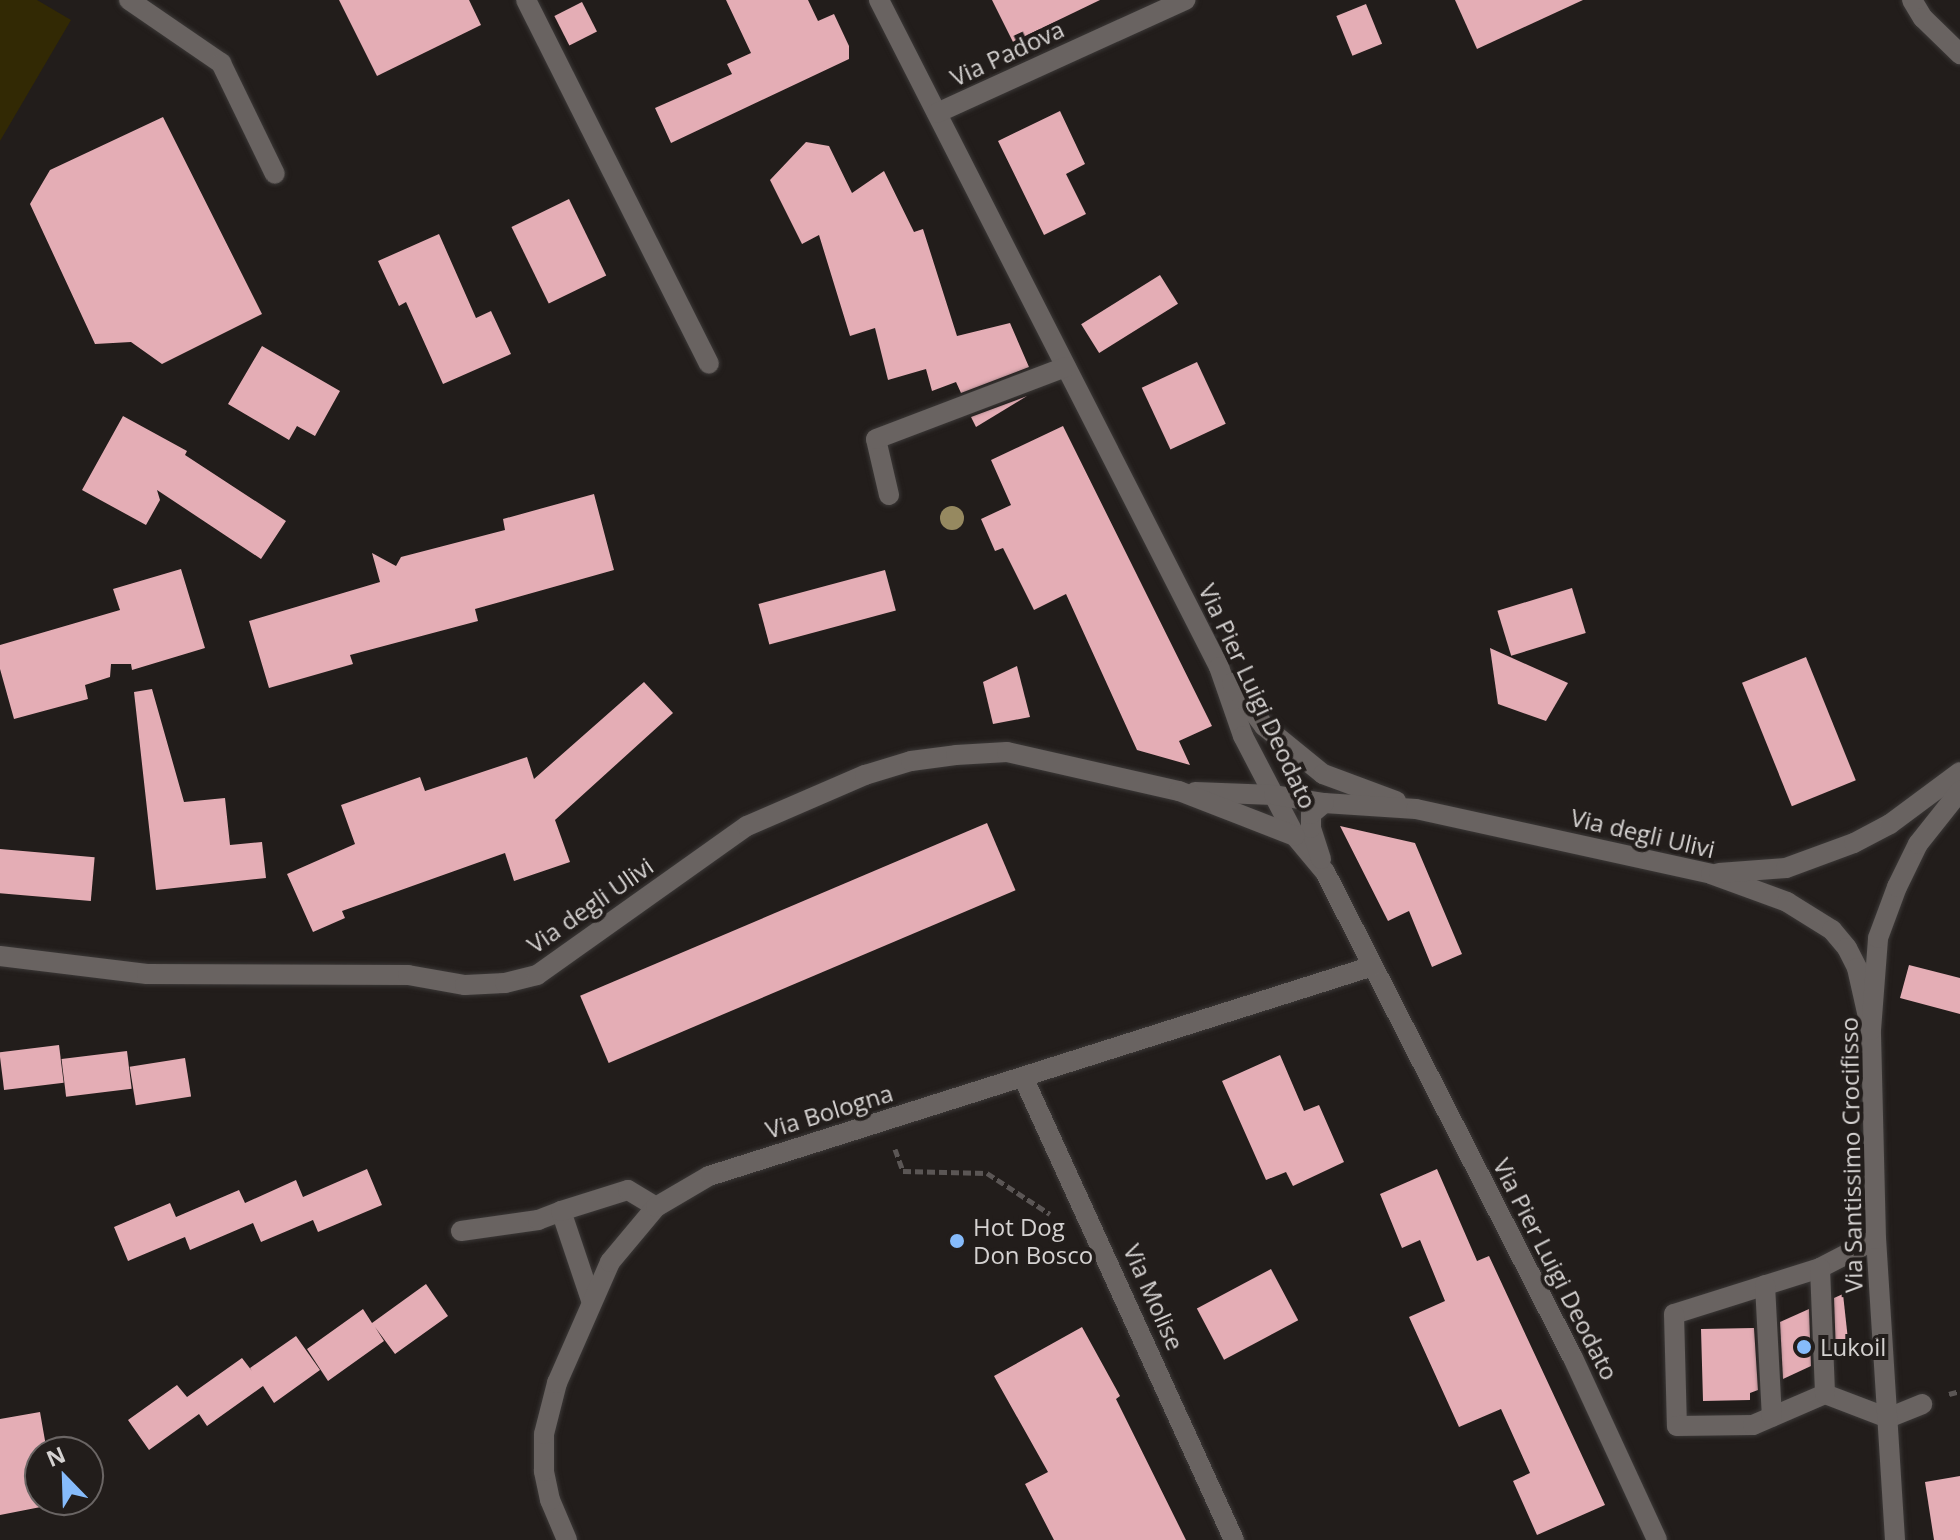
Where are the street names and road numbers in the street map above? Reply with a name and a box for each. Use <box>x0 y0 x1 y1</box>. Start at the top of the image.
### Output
street label: Via Padova <box>946 14 1068 92</box>
street label: Via Pier Luigi Deodato <box>1193 579 1323 813</box>
street label: Via degli Ulivi <box>1568 802 1718 864</box>
street label: Via degli Ulivi <box>521 851 659 959</box>
street label: Via Santissimo Crocifisso <box>1834 1017 1868 1293</box>
street label: Via Bologna <box>762 1078 896 1144</box>
street label: Via Pier Luigi Deodato <box>1488 1153 1624 1385</box>
street label: Via Molise <box>1118 1240 1190 1354</box>

